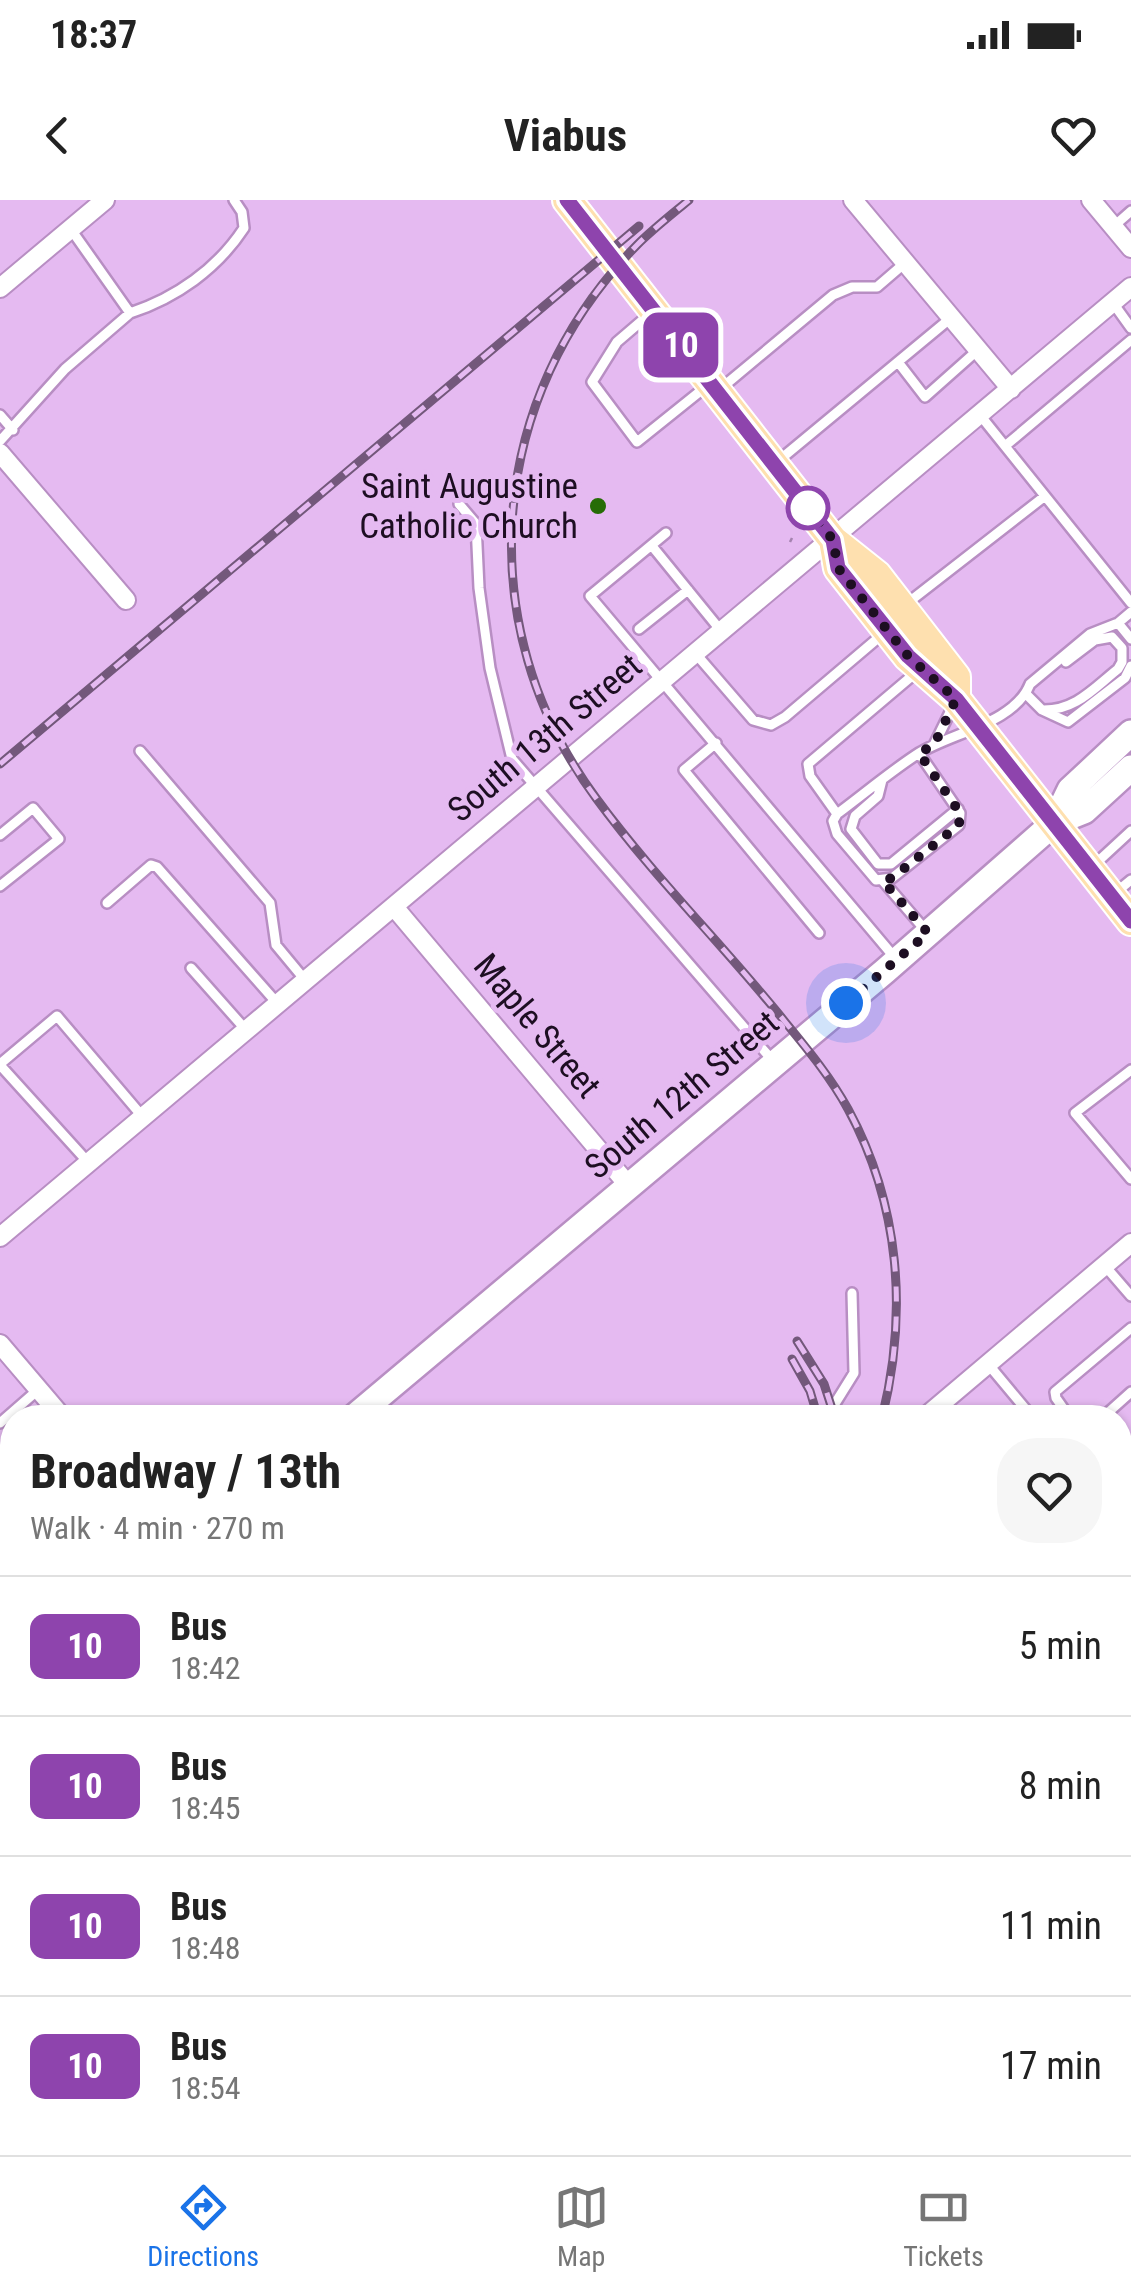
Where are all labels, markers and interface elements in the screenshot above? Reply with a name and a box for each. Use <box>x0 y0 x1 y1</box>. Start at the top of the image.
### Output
text: 18:37 <box>50 13 137 57</box>
icon: back <box>30 108 85 163</box>
icon: heart <box>1046 108 1101 163</box>
text: Viabus <box>504 109 627 162</box>
line badge: 10 <box>636 312 726 378</box>
text: 10 <box>663 325 699 366</box>
place label: Saint Augustine Catholic Church <box>359 466 578 547</box>
unlabelled marker <box>787 487 829 529</box>
marker: Saint Augustine Catholic Church <box>587 495 609 517</box>
street label: South 13th Street <box>440 645 650 831</box>
street label: Maple Street <box>465 946 609 1106</box>
your location <box>821 978 871 1028</box>
street label: South 12th Street <box>577 1002 787 1188</box>
button: heart <box>997 1438 1102 1543</box>
text: Broadway / 13th <box>30 1443 341 1500</box>
text: Walk · 4 min · 270 m <box>30 1509 285 1547</box>
text: Bus <box>170 1605 227 1649</box>
text: 5 min <box>1019 1624 1102 1668</box>
text: 10 <box>67 1626 103 1667</box>
text: 18:42 <box>170 1649 241 1687</box>
text: Bus <box>170 1745 227 1789</box>
text: 8 min <box>1019 1764 1102 1808</box>
text: 10 <box>67 1766 103 1807</box>
text: 18:45 <box>170 1789 241 1827</box>
text: Bus <box>170 1885 227 1929</box>
text: 11 min <box>1000 1904 1102 1948</box>
text: 10 <box>67 1906 103 1947</box>
text: 18:48 <box>170 1929 241 1967</box>
text: Bus <box>170 2025 227 2069</box>
text: 17 min <box>1000 2044 1102 2088</box>
text: 10 <box>67 2046 103 2087</box>
text: 18:54 <box>170 2069 241 2107</box>
tab: Directions <box>147 2180 259 2273</box>
tab: Map <box>554 2180 609 2273</box>
tab: Tickets <box>903 2180 984 2273</box>

